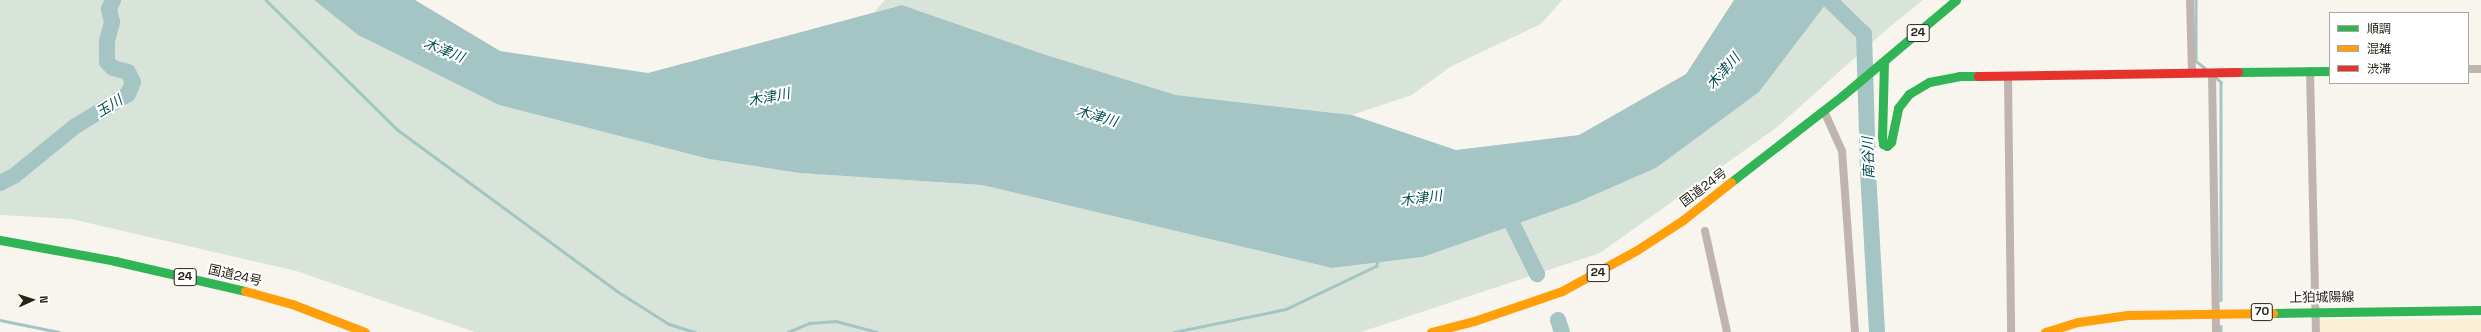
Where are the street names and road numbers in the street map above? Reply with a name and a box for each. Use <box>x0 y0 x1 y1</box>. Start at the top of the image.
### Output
road number: 24 <box>1906 23 1930 43</box>
street label: 国道24号 <box>1678 165 1730 211</box>
street label: 国道24号 <box>207 262 263 290</box>
road number: 24 <box>1586 263 1610 283</box>
road number: 24 <box>173 267 197 287</box>
street label: 上狛城陽線 <box>2289 290 2355 306</box>
road number: 70 <box>2250 302 2274 322</box>

